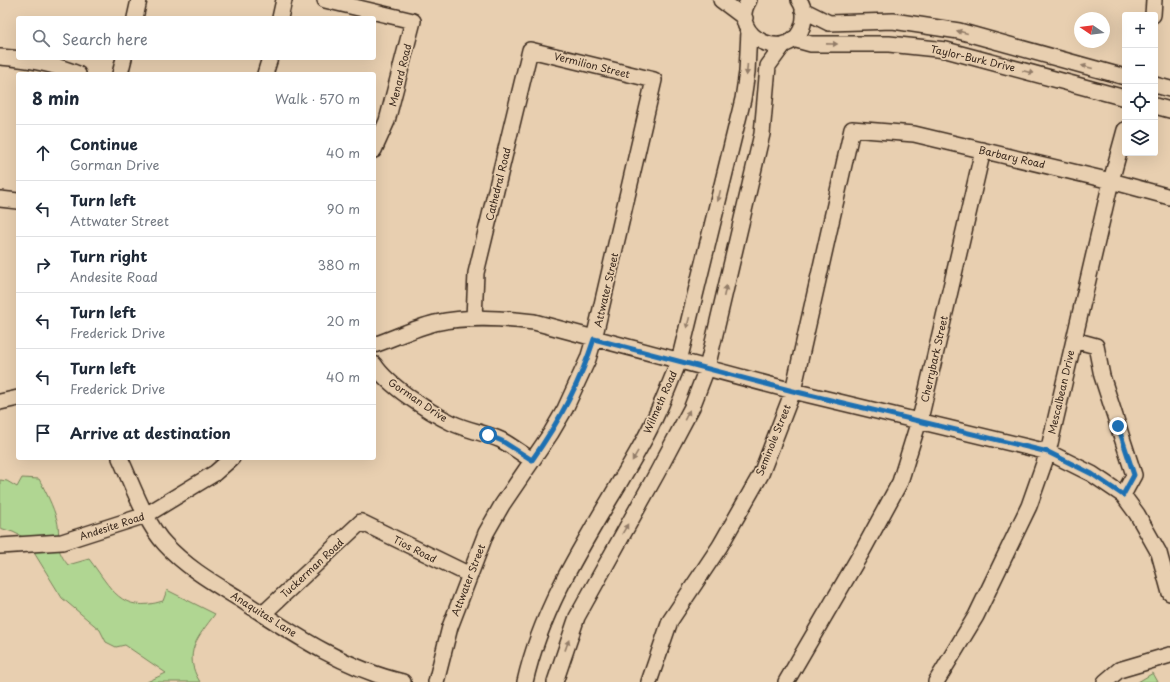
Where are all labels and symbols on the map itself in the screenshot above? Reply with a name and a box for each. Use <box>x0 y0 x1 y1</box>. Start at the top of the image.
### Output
north arrow <box>1074 12 1110 48</box>
one-way arrow <box>956 29 968 35</box>
street label: Taylor-Burk Drive <box>929 40 1017 75</box>
one-way arrow <box>826 41 839 47</box>
street label: Menard Road <box>384 42 415 108</box>
street label: Vermilion Street <box>553 48 632 81</box>
one-way arrow <box>744 64 751 76</box>
one-way arrow <box>1081 64 1093 70</box>
one-way arrow <box>1023 69 1035 75</box>
street label: Barbary Road <box>977 142 1047 172</box>
street label: Cathedral Road <box>481 145 514 222</box>
one-way arrow <box>716 191 722 203</box>
street label: Attwater Street <box>590 251 621 329</box>
one-way arrow <box>722 285 728 297</box>
street label: Cherrybark Street <box>916 314 952 404</box>
one-way arrow <box>685 317 691 329</box>
street label: Mescalbean Drive <box>1044 348 1077 435</box>
street label: Wilmeth Road <box>639 368 680 436</box>
street label: Gorman Drive <box>386 374 451 425</box>
street label: Seminole Street <box>751 402 794 478</box>
one-way arrow <box>684 409 691 421</box>
route end <box>1109 417 1127 435</box>
route start <box>479 426 497 444</box>
one-way arrow <box>631 450 638 462</box>
street label: Andesite Road <box>77 508 146 543</box>
one-way arrow <box>622 523 629 535</box>
street label: Tios Road <box>391 531 440 566</box>
street label: Tuckerman Road <box>277 534 347 601</box>
street label: Attwater Street <box>447 541 488 618</box>
street label: Anaquitas Lane <box>229 587 300 640</box>
one-way arrow <box>564 638 570 650</box>

